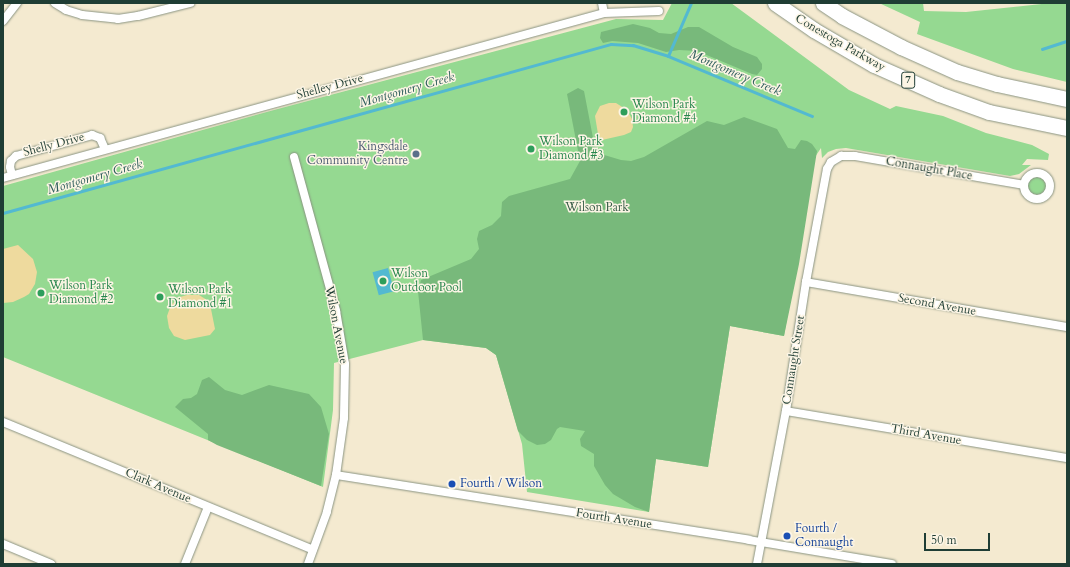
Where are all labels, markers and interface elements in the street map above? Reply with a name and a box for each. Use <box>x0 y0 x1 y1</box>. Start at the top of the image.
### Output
street label: Conestoga Parkway <box>792 11 888 75</box>
water label: Montgomery Creek <box>687 47 783 99</box>
water label: Montgomery Creek <box>358 69 456 111</box>
street label: Shelley Drive <box>295 71 365 103</box>
road number: 7 <box>901 71 915 89</box>
place label: Wilson Park Diamond #4 <box>632 98 696 126</box>
marker: Wilson Park Diamond #4 <box>619 107 629 117</box>
street label: Shelly Drive <box>22 130 86 160</box>
place label: Wilson Park Diamond #3 <box>539 135 603 163</box>
place label: Kingsdale Community Centre <box>307 140 408 168</box>
marker: Wilson Park Diamond #3 <box>526 144 536 154</box>
marker: Kingsdale Community Centre <box>411 149 421 159</box>
street label: Connaught Place <box>885 154 973 184</box>
water label: Montgomery Creek <box>46 156 144 198</box>
park label: Wilson Park <box>565 201 629 215</box>
place label: Wilson Outdoor Pool <box>391 267 462 295</box>
marker: Wilson Outdoor Pool <box>378 276 388 286</box>
place label: Wilson Park Diamond #2 <box>49 279 113 307</box>
place label: Wilson Park Diamond #1 <box>168 283 232 311</box>
street label: Wilson Avenue <box>321 285 351 365</box>
marker: Wilson Park Diamond #2 <box>36 288 46 298</box>
street label: Second Avenue <box>897 291 977 319</box>
marker: Wilson Park Diamond #1 <box>155 292 165 302</box>
street label: Connaught Street <box>780 314 808 406</box>
street label: Third Avenue <box>889 422 963 448</box>
street label: Clark Avenue <box>123 466 193 506</box>
place label: Fourth / Wilson <box>460 477 542 491</box>
marker: Fourth / Wilson <box>447 479 457 489</box>
street label: Fourth Avenue <box>575 506 653 532</box>
place label: Fourth / Connaught <box>795 522 853 550</box>
scale bar <box>926 525 992 551</box>
marker: Fourth / Connaught <box>782 531 792 541</box>
text: 50 m <box>931 532 957 548</box>

